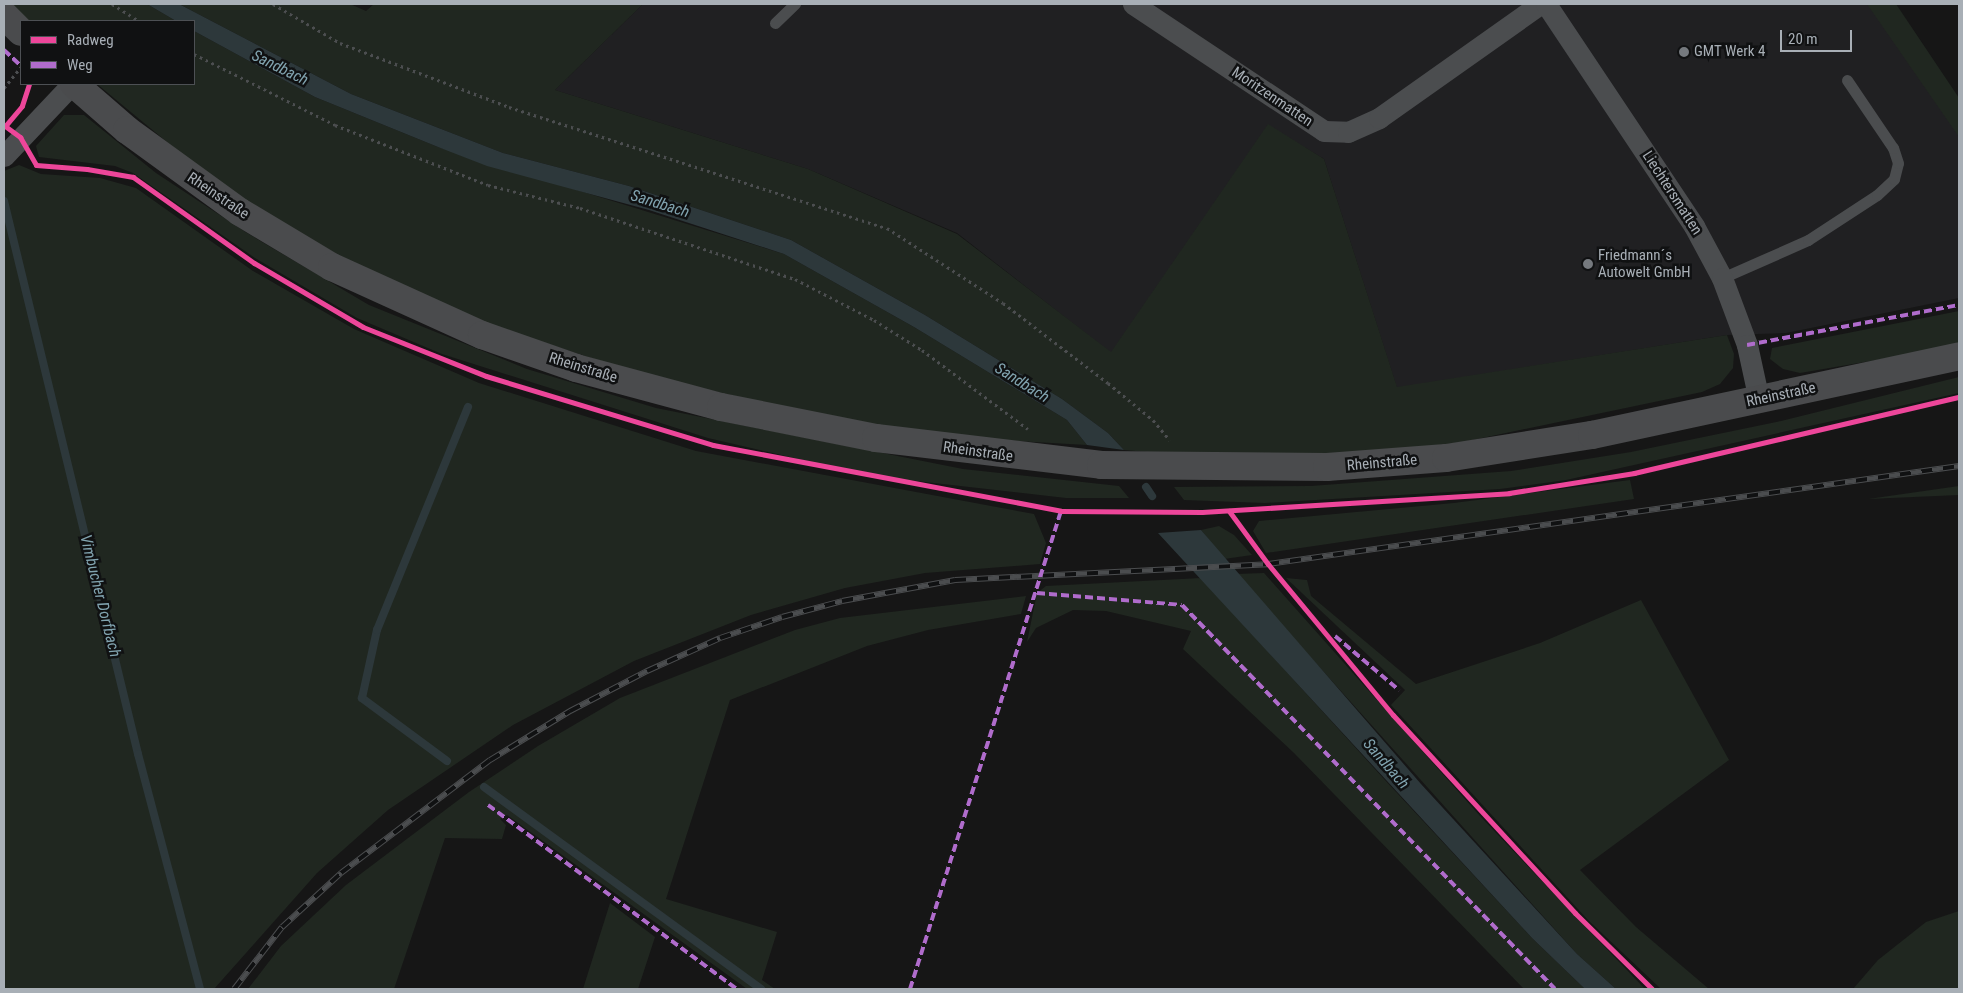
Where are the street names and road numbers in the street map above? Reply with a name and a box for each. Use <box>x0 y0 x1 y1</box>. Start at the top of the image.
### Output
street label: Moritzenmatten <box>1228 63 1316 131</box>
street label: Liechtersmatten <box>1638 148 1706 238</box>
street label: Rheinstraße <box>184 169 252 223</box>
street label: Rheinstraße <box>547 349 619 387</box>
street label: Rheinstraße <box>1745 379 1817 411</box>
street label: Rheinstraße <box>942 438 1014 466</box>
street label: Rheinstraße <box>1346 451 1418 475</box>

